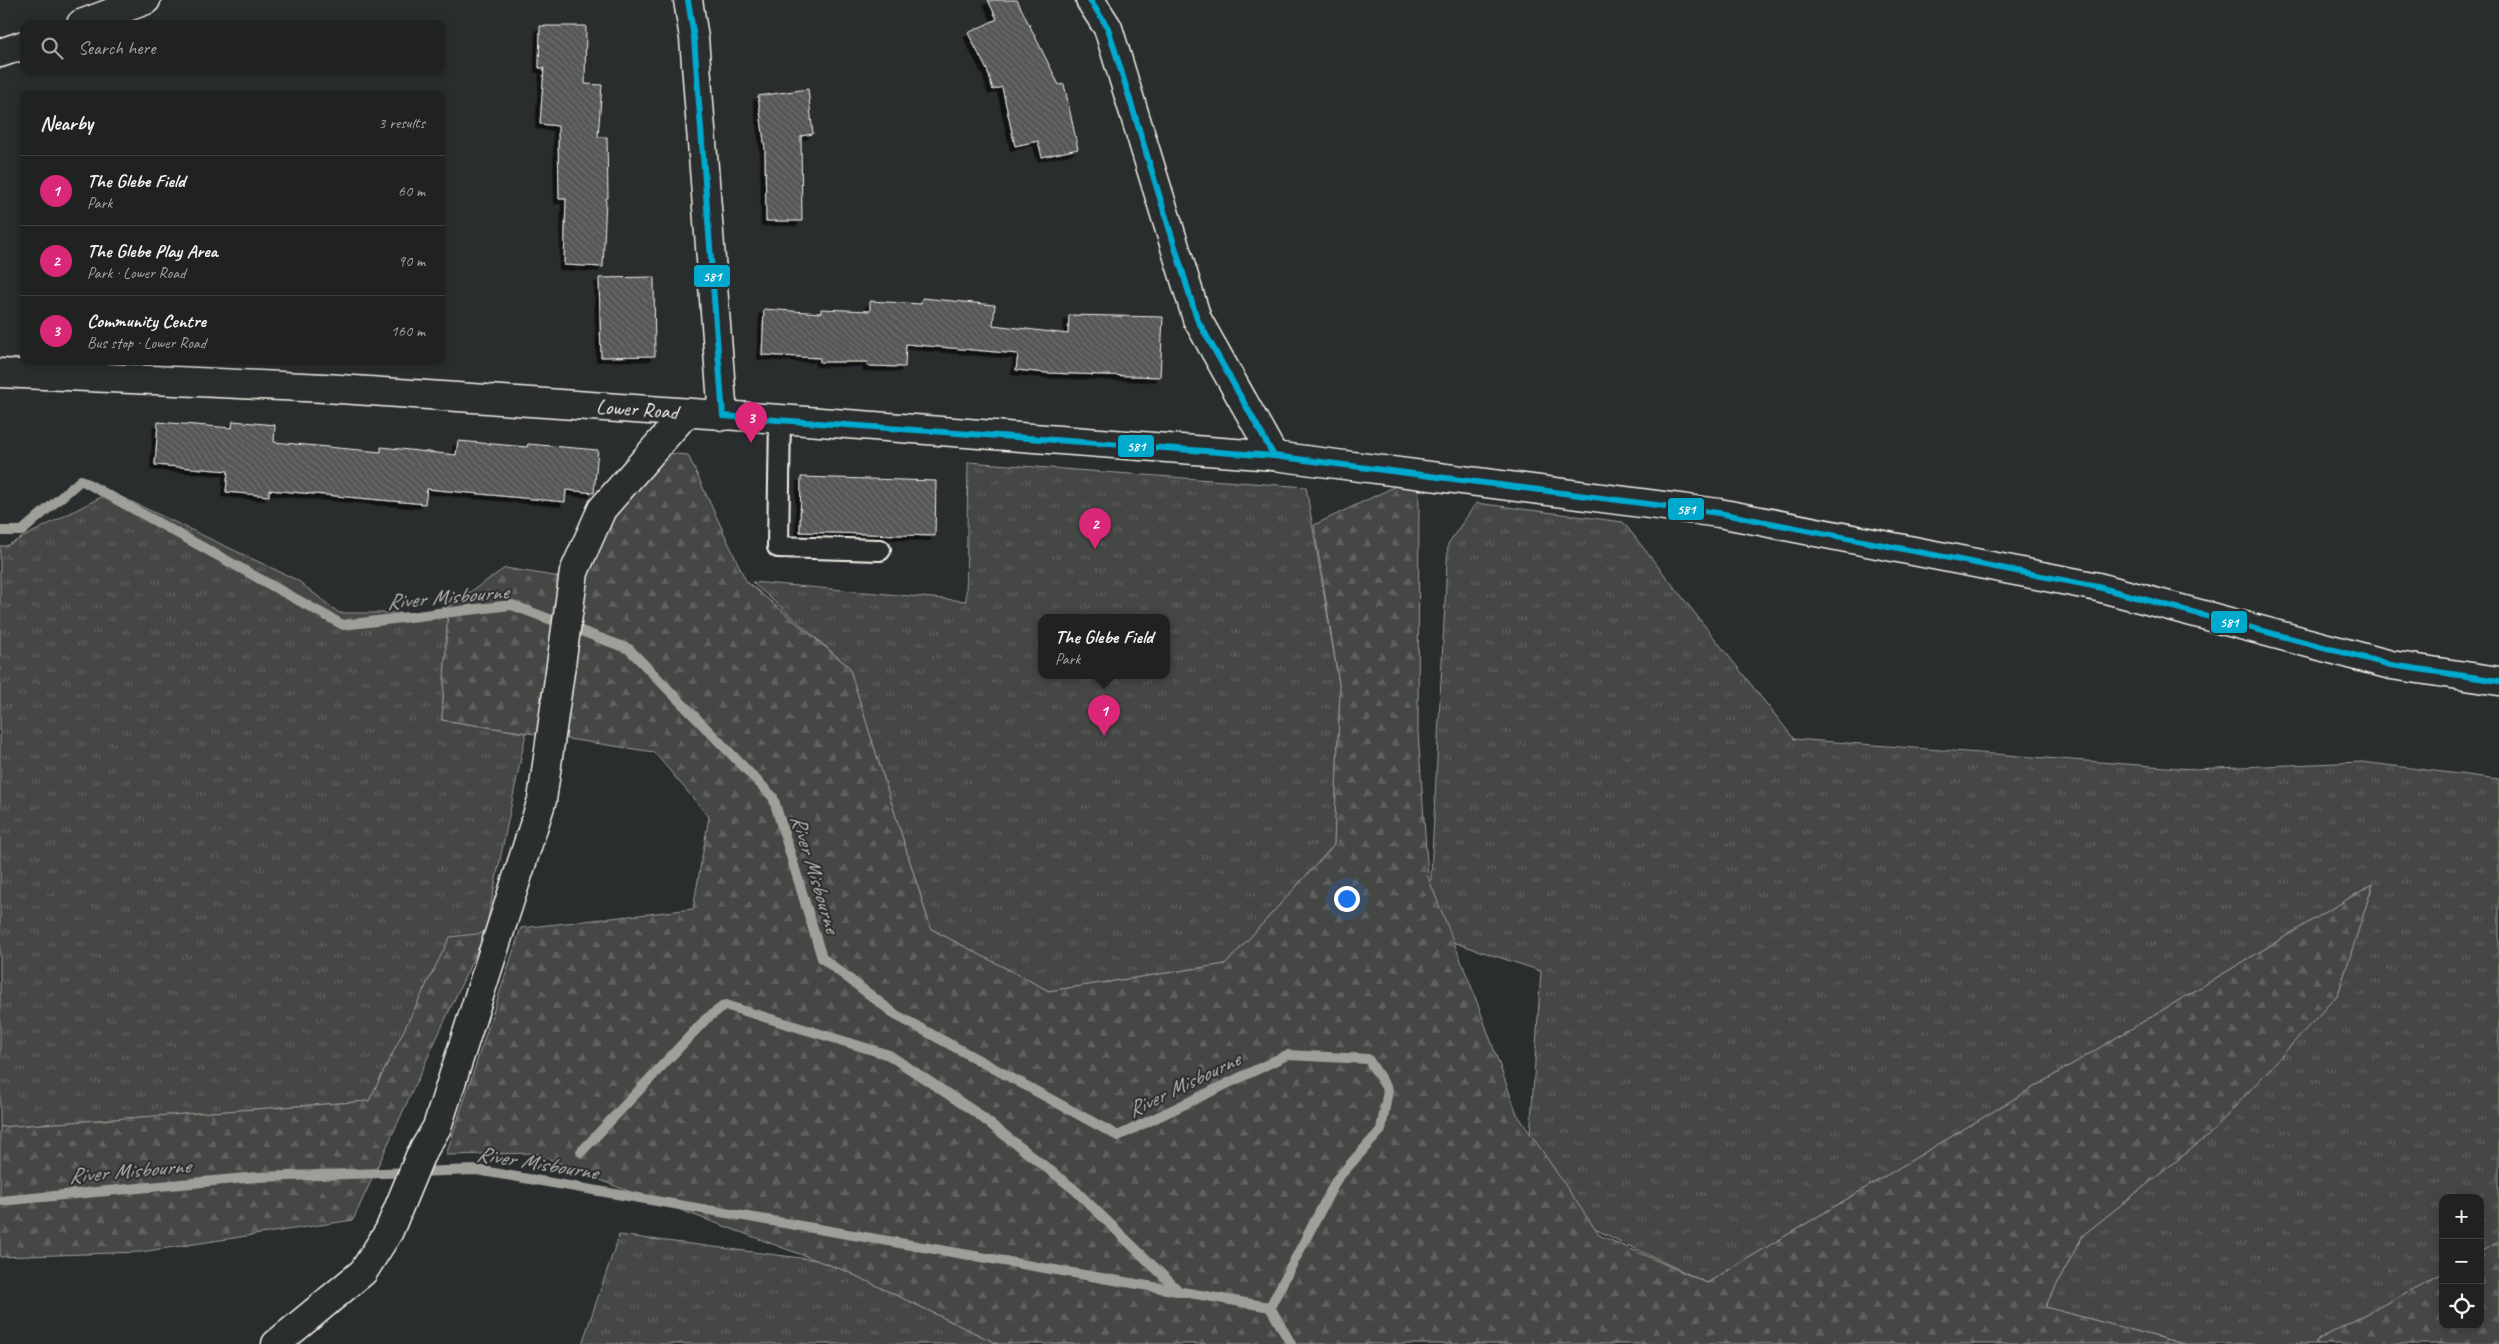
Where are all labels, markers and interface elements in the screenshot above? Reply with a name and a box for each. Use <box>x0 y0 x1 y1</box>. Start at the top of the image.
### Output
search box <box>20 20 445 75</box>
icon: search <box>38 34 66 62</box>
text: Search here <box>78 36 155 60</box>
text: Nearby <box>40 110 93 136</box>
text: 3 results <box>378 113 425 133</box>
text: The Glebe Field <box>87 169 185 193</box>
text: 1 <box>52 181 60 201</box>
text: 60 m <box>398 181 425 201</box>
text: Park <box>87 193 112 213</box>
text: The Glebe Play Area <box>87 239 218 263</box>
text: 2 <box>52 251 60 271</box>
text: 90 m <box>398 251 425 271</box>
text: Park · Lower Road <box>87 263 185 283</box>
line badge: 581 <box>693 264 731 288</box>
text: 581 <box>703 268 723 285</box>
text: Community Centre <box>87 309 206 333</box>
text: 3 <box>52 321 60 341</box>
text: 160 m <box>391 321 425 341</box>
text: Bus stop · Lower Road <box>87 333 206 353</box>
street label: Lower Road <box>595 393 681 425</box>
pin: 3 <box>735 402 767 443</box>
line badge: 581 <box>1117 434 1155 458</box>
text: 581 <box>1127 438 1147 455</box>
line badge: 581 <box>1667 497 1705 521</box>
text: 581 <box>1677 501 1697 518</box>
pin: 2 <box>1079 508 1111 549</box>
water label: River Misbourne <box>385 577 512 616</box>
line badge: 581 <box>2210 610 2248 634</box>
popup <box>1038 614 1170 679</box>
text: 581 <box>2220 614 2240 631</box>
text: The Glebe Field <box>1055 625 1153 649</box>
text: Park <box>1055 649 1080 669</box>
pin: 1 <box>1088 695 1120 736</box>
water label: River Misbourne <box>784 811 847 938</box>
your location <box>1334 886 1360 912</box>
water label: River Misbourne <box>1123 1044 1247 1124</box>
water label: River Misbourne <box>475 1140 602 1187</box>
water label: River Misbourne <box>67 1151 194 1190</box>
map controls <box>2439 1194 2484 1329</box>
button: + <box>2439 1194 2484 1239</box>
button: − <box>2439 1239 2484 1284</box>
button: locate <box>2439 1284 2484 1329</box>

